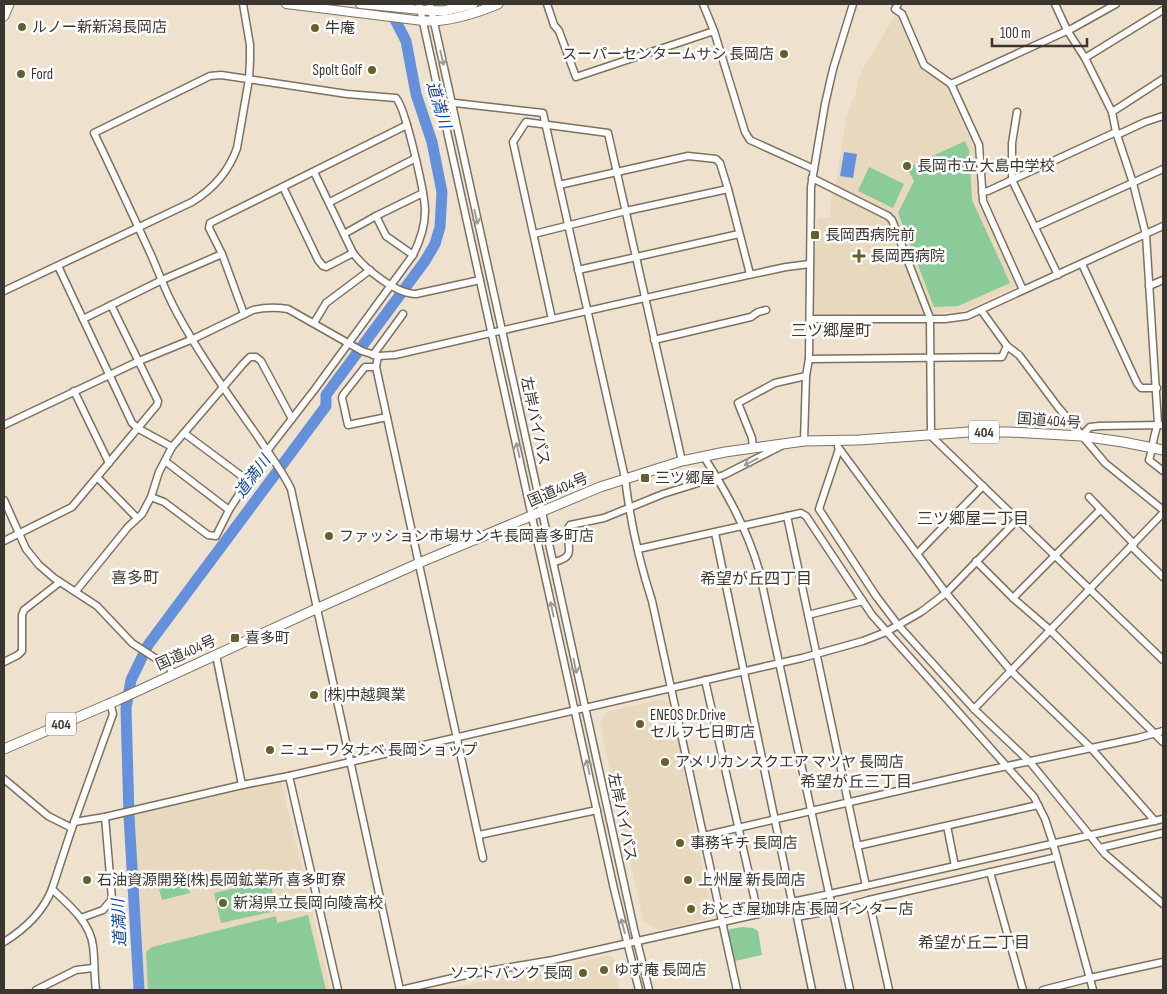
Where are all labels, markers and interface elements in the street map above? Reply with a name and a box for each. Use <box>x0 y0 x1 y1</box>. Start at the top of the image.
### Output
scale bar <box>992 15 1087 47</box>
place label: ルノー新新潟長岡店 <box>32 18 167 37</box>
place label: 牛庵 <box>325 19 355 38</box>
marker: ルノー新新潟長岡店 <box>16 21 28 33</box>
marker: 牛庵 <box>309 22 321 34</box>
text: 100 m <box>1000 24 1031 43</box>
place label: スーパーセンタームサシ 長岡店 <box>562 45 774 64</box>
marker: スーパーセンタームサシ 長岡店 <box>778 48 790 60</box>
one-way arrow <box>438 50 448 66</box>
place label: Spolt Golf <box>313 61 363 80</box>
marker: Spolt Golf <box>366 64 378 76</box>
place label: Ford <box>31 65 53 84</box>
marker: Ford <box>15 68 27 80</box>
water label: 道満川 <box>422 79 455 133</box>
place label: 長岡市立 大島中学校 <box>917 157 1054 176</box>
marker: 長岡市立 大島中学校 <box>901 160 913 172</box>
one-way arrow <box>472 209 481 225</box>
place label: 長岡西病院前 <box>825 226 915 245</box>
marker: 長岡西病院前 <box>809 229 821 241</box>
place label: 長岡西病院 <box>870 247 945 266</box>
marker: 長岡西病院 <box>852 249 866 263</box>
district label: 三ツ郷屋町 <box>791 322 871 341</box>
street label: 左岸バイパス <box>516 375 554 467</box>
street label: 国道404号 <box>1016 409 1082 433</box>
road number: 404 <box>969 421 999 444</box>
one-way arrow <box>513 442 522 458</box>
water label: 道満川 <box>231 451 276 502</box>
one-way arrow <box>744 458 759 467</box>
street label: 国道404号 <box>525 469 591 511</box>
place label: 三ツ郷屋 <box>655 469 715 488</box>
marker: 三ツ郷屋 <box>639 472 651 484</box>
district label: 三ツ郷屋二丁目 <box>917 510 1029 529</box>
place label: ファッション市場サンキ長岡喜多町店 <box>339 527 594 546</box>
marker: ファッション市場サンキ長岡喜多町店 <box>323 530 335 542</box>
district label: 喜多町 <box>111 569 159 588</box>
district label: 希望が丘四丁目 <box>700 570 812 589</box>
one-way arrow <box>547 601 557 617</box>
place label: 喜多町 <box>245 629 290 648</box>
street label: 国道404号 <box>153 631 219 675</box>
marker: 喜多町 <box>229 632 241 644</box>
one-way arrow <box>571 658 581 674</box>
place label: (株)中越興業 <box>324 686 406 705</box>
marker: (株)中越興業 <box>308 689 320 701</box>
place label: ENEOS Dr.Drive セルフ七日町店 <box>650 706 755 742</box>
road number: 404 <box>46 712 76 736</box>
marker: ENEOS Dr.Drive セルフ七日町店 <box>634 718 646 730</box>
place label: ニューワタナベ 長岡ショップ <box>280 741 477 760</box>
marker: ニューワタナベ 長岡ショップ <box>264 744 276 756</box>
place label: アメリカンスクエア マツヤ 長岡店 <box>675 753 904 772</box>
marker: アメリカンスクエア マツヤ 長岡店 <box>659 756 671 768</box>
one-way arrow <box>583 760 592 776</box>
street label: 左岸バイパス <box>603 771 641 863</box>
district label: 希望が丘三丁目 <box>800 773 912 792</box>
place label: 事務キチ 長岡店 <box>690 834 797 853</box>
marker: 事務キチ 長岡店 <box>674 837 686 849</box>
place label: 石油資源開発(株)長岡鉱業所 喜多町寮 <box>97 871 346 890</box>
place label: 上州屋 新長岡店 <box>698 871 805 890</box>
marker: 石油資源開発(株)長岡鉱業所 喜多町寮 <box>81 874 93 886</box>
marker: 上州屋 新長岡店 <box>682 874 694 886</box>
place label: 新潟県立長岡向陵高校 <box>233 894 383 913</box>
water label: 道満川 <box>109 897 131 947</box>
marker: 新潟県立長岡向陵高校 <box>217 897 229 909</box>
place label: おとぎ屋珈琲店 長岡インター店 <box>701 900 913 919</box>
marker: おとぎ屋珈琲店 長岡インター店 <box>685 903 697 915</box>
one-way arrow <box>618 918 627 934</box>
district label: 希望が丘二丁目 <box>918 934 1030 953</box>
place label: ゆず庵 長岡店 <box>614 961 706 980</box>
place label: ソフトバンク 長岡 <box>450 964 573 983</box>
marker: ゆず庵 長岡店 <box>598 964 610 976</box>
marker: ソフトバンク 長岡 <box>577 967 589 979</box>

